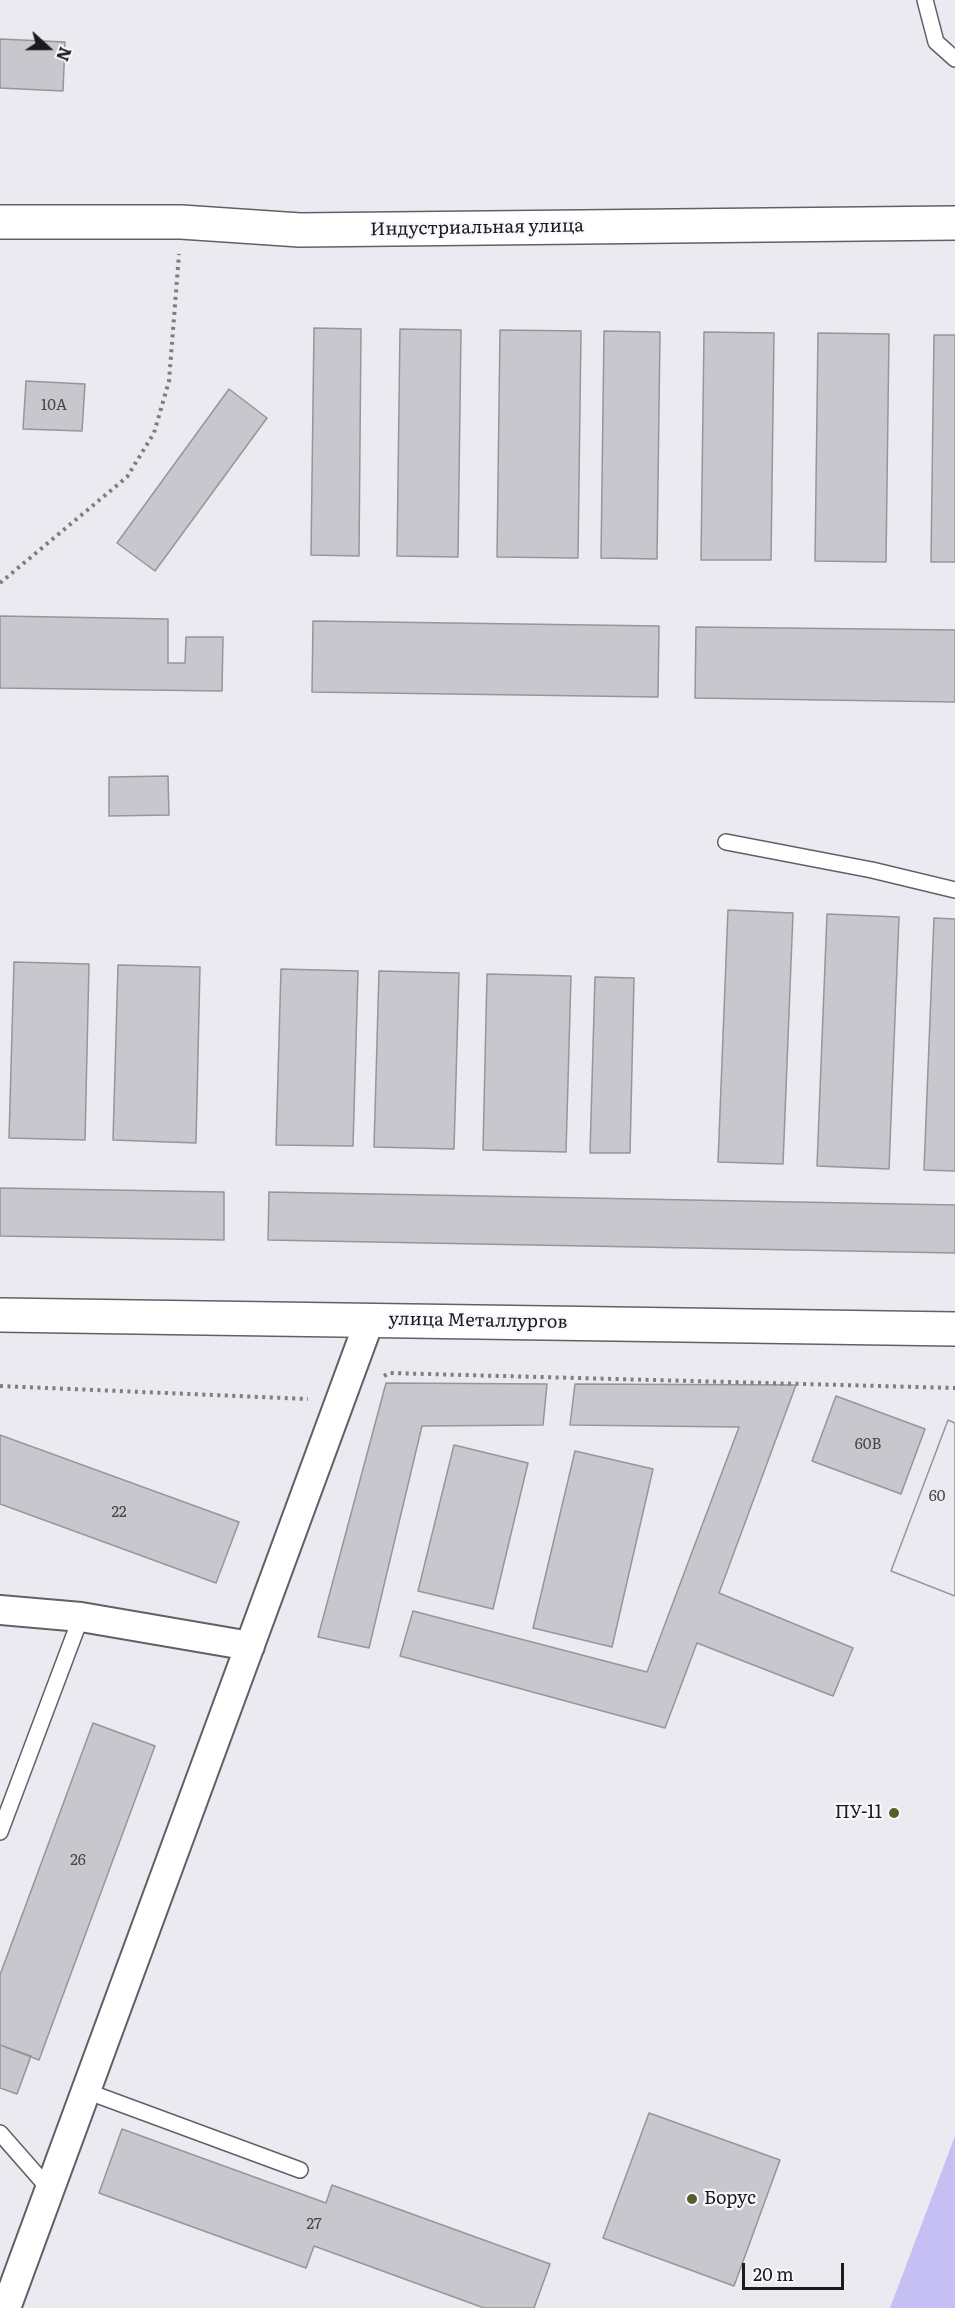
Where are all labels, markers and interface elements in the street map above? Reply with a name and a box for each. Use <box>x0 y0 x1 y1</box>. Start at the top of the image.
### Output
north arrow <box>18 18 78 78</box>
text: N <box>51 44 78 65</box>
street label: Индустриальная улица <box>370 215 584 241</box>
house number: 10А <box>41 397 67 415</box>
street label: улица Металлургов <box>388 1309 568 1333</box>
house number: 60В <box>855 1436 881 1454</box>
house number: 60 <box>929 1488 945 1506</box>
house number: 22 <box>111 1504 127 1522</box>
place label: ПУ-11 <box>835 1802 882 1824</box>
marker: ПУ-11 <box>887 1806 901 1820</box>
house number: 26 <box>70 1852 86 1870</box>
place label: Борус <box>704 2188 756 2210</box>
marker: Борус <box>685 2192 699 2206</box>
house number: 27 <box>306 2216 322 2234</box>
scale bar <box>745 2251 847 2289</box>
text: 20 m <box>753 2260 794 2287</box>

